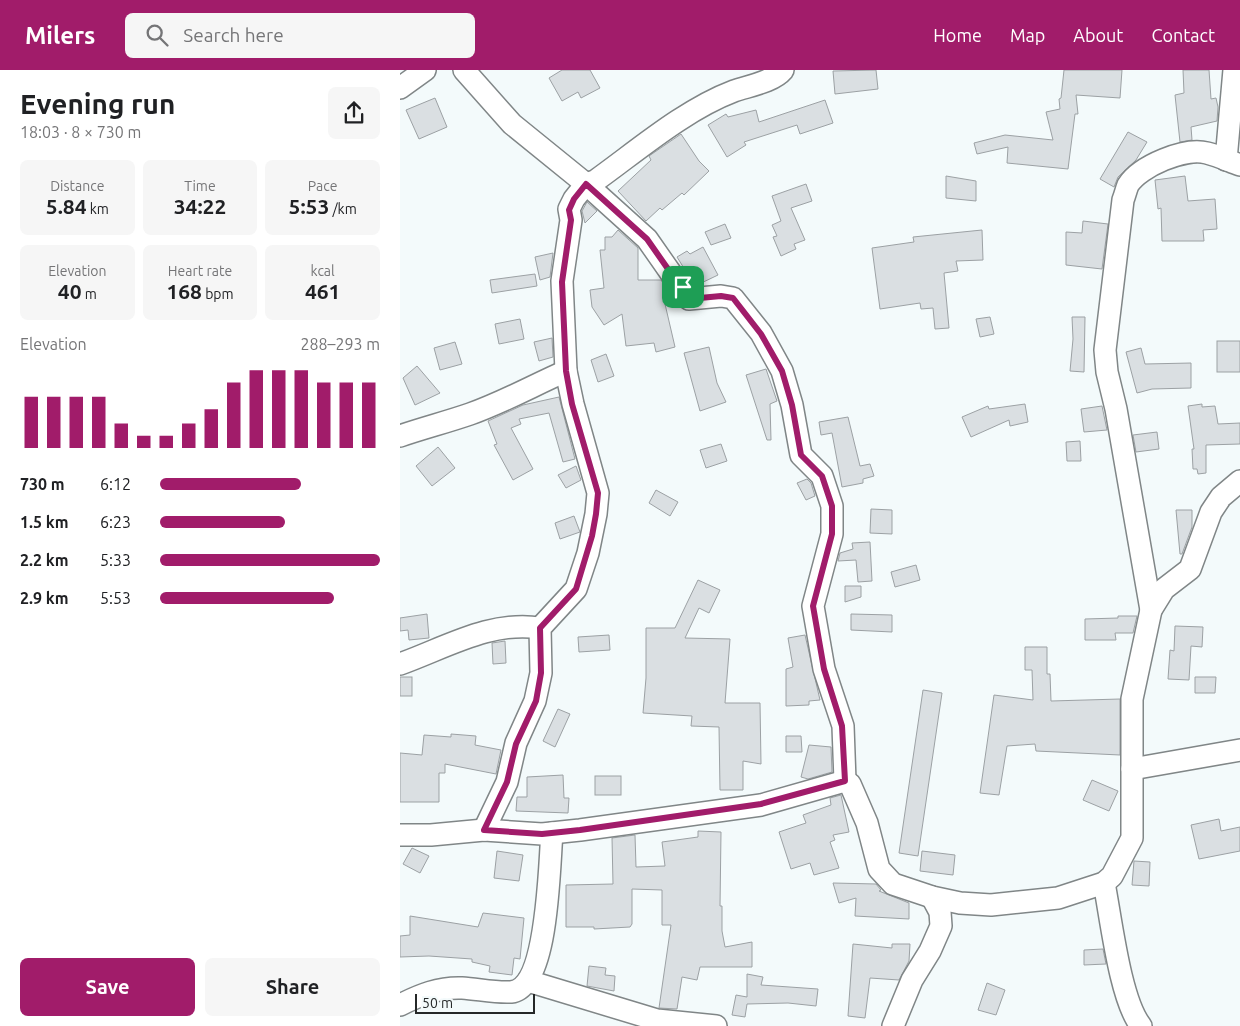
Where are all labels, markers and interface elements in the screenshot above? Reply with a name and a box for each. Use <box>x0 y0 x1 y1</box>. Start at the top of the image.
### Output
search box <box>125 13 475 58</box>
icon: search <box>143 21 171 49</box>
text: Milers <box>25 22 95 49</box>
text: Search here <box>183 24 284 46</box>
text: Home <box>933 25 982 45</box>
text: Map <box>1010 25 1045 45</box>
text: About <box>1073 25 1123 45</box>
text: Contact <box>1151 25 1215 45</box>
button: share <box>328 87 380 139</box>
text: Evening run <box>20 88 175 119</box>
text: 18:03 · 8 × 730 m <box>20 123 141 141</box>
text: Distance <box>50 178 104 194</box>
text: Time <box>184 178 216 194</box>
text: Pace <box>308 178 337 194</box>
text: 5.84 <box>46 194 87 218</box>
text: 34:22 <box>174 194 226 218</box>
text: 5:53 <box>289 194 329 218</box>
text: km <box>87 201 109 217</box>
text: /km <box>329 201 357 217</box>
text: Elevation <box>48 263 107 279</box>
text: Heart rate <box>168 263 232 279</box>
text: kcal <box>311 263 335 279</box>
pin <box>662 266 704 308</box>
icon: arrive <box>669 273 697 301</box>
text: 40 <box>58 279 82 303</box>
text: 168 <box>166 279 202 303</box>
text: 461 <box>305 279 340 303</box>
text: m <box>82 286 97 302</box>
text: bpm <box>202 286 234 302</box>
text: Elevation <box>20 335 87 353</box>
text: 288–293 m <box>300 335 380 353</box>
text: 730 m <box>20 475 65 493</box>
text: 6:12 <box>100 475 131 493</box>
text: 1.5 km <box>20 513 69 531</box>
text: 6:23 <box>100 513 131 531</box>
text: 2.2 km <box>20 551 69 569</box>
text: 5:33 <box>100 551 131 569</box>
text: 2.9 km <box>20 589 69 607</box>
text: 5:53 <box>100 589 131 607</box>
button: Save <box>20 958 195 1016</box>
button: Share <box>205 958 380 1016</box>
scale bar <box>415 991 535 1014</box>
text: 50 m <box>422 995 453 1011</box>

